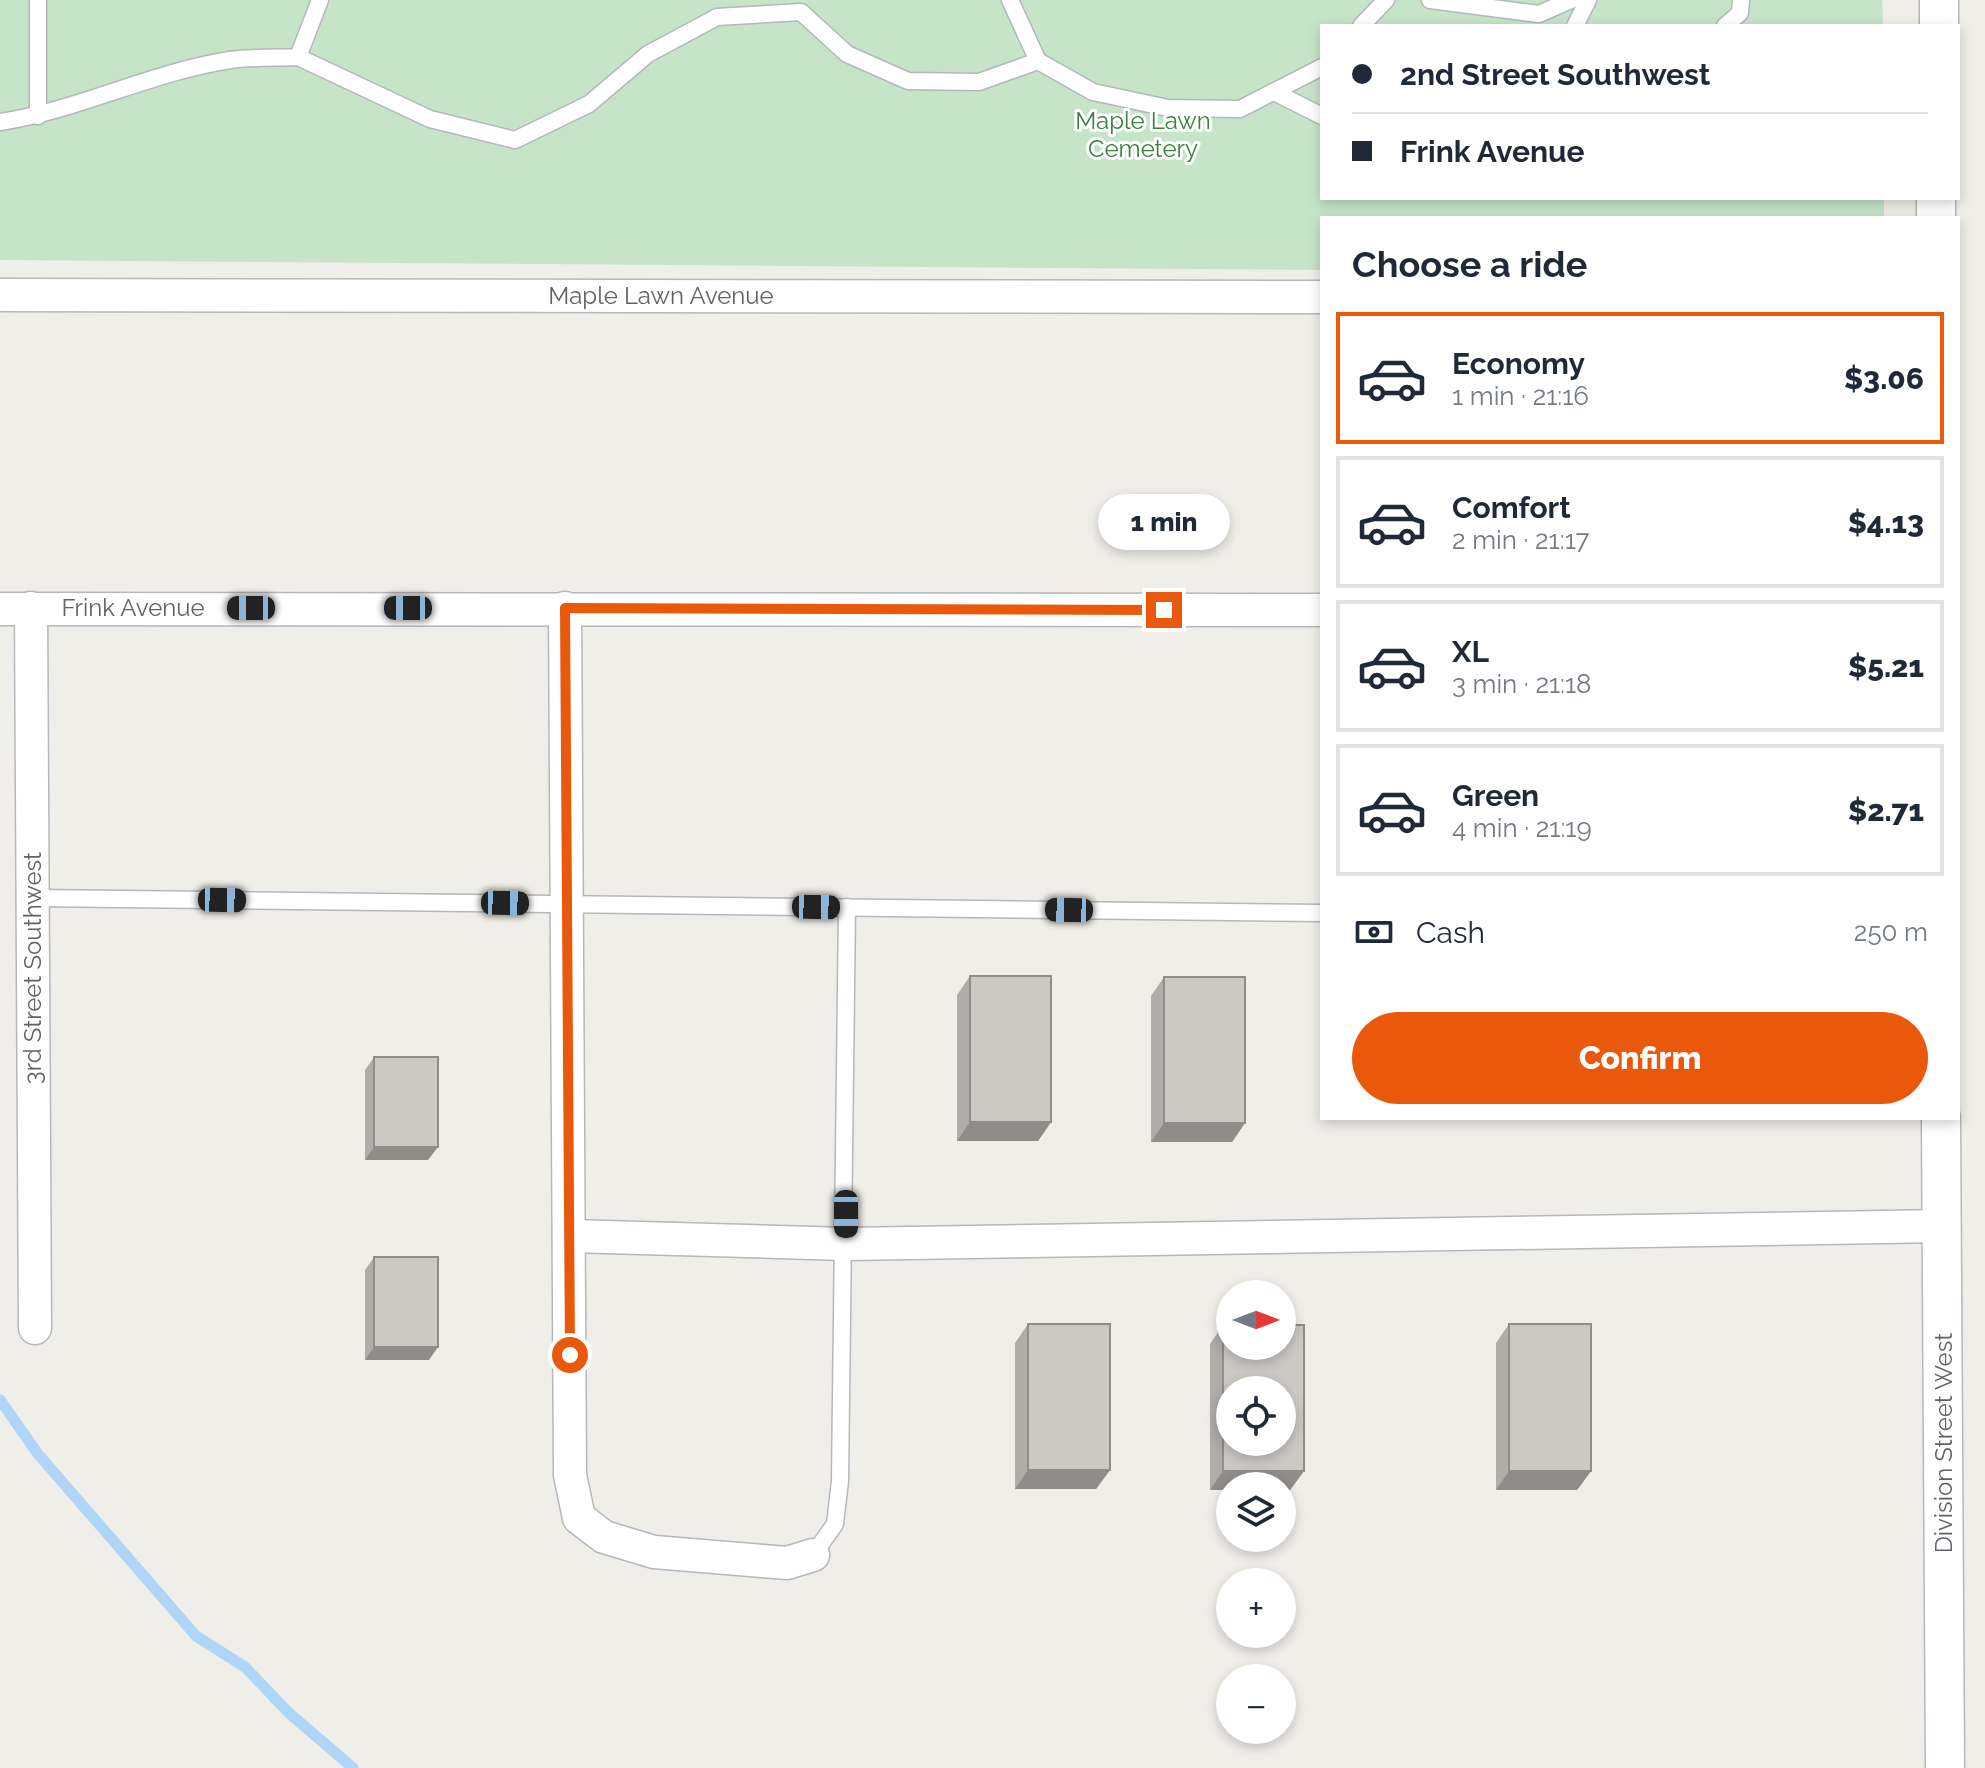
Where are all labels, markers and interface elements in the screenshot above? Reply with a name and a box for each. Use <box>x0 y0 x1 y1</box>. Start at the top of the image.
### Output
text: 2nd Street Southwest <box>1400 57 1710 92</box>
park label: Maple Lawn Cemetery <box>1075 106 1211 163</box>
text: Frink Avenue <box>1400 134 1585 169</box>
text: Choose a ride <box>1352 243 1587 285</box>
street label: Maple Lawn Avenue <box>548 281 774 310</box>
icon: car <box>1356 342 1428 414</box>
text: Economy <box>1452 346 1585 381</box>
text: $3.06 <box>1844 361 1924 396</box>
text: 1 min · 21:16 <box>1452 381 1589 411</box>
icon: car <box>1356 486 1428 558</box>
text: Comfort <box>1452 490 1571 525</box>
callout: 1 min <box>1098 494 1230 550</box>
text: $4.13 <box>1848 505 1924 540</box>
text: 1 min <box>1131 507 1197 537</box>
text: 2 min · 21:17 <box>1452 525 1590 555</box>
route end <box>1146 592 1182 628</box>
street label: Frink Avenue <box>61 593 205 622</box>
car <box>227 596 275 620</box>
car <box>384 596 432 620</box>
icon: car <box>1356 630 1428 702</box>
text: XL <box>1452 634 1489 669</box>
text: $5.21 <box>1848 649 1924 684</box>
text: 3 min · 21:18 <box>1452 669 1592 699</box>
icon: car <box>1356 774 1428 846</box>
text: Green <box>1452 778 1539 813</box>
text: $2.71 <box>1848 793 1924 828</box>
text: 4 min · 21:19 <box>1452 813 1592 843</box>
street label: 3rd Street Southwest <box>18 852 47 1084</box>
car <box>198 888 246 912</box>
car <box>481 891 529 915</box>
car <box>792 895 840 919</box>
car <box>1045 898 1093 922</box>
icon: cash <box>1352 910 1396 954</box>
text: Cash <box>1416 915 1485 950</box>
text: 250 m <box>1854 917 1928 947</box>
button: Confirm <box>1352 1012 1928 1104</box>
car <box>834 1190 858 1238</box>
north arrow <box>1216 1280 1296 1360</box>
map controls <box>1216 1280 1296 1744</box>
street label: Division Street West <box>1929 1333 1958 1553</box>
route start <box>552 1337 588 1373</box>
button: locate <box>1216 1376 1296 1456</box>
button: layers <box>1216 1472 1296 1552</box>
button: + <box>1216 1568 1296 1648</box>
button: − <box>1216 1664 1296 1744</box>

